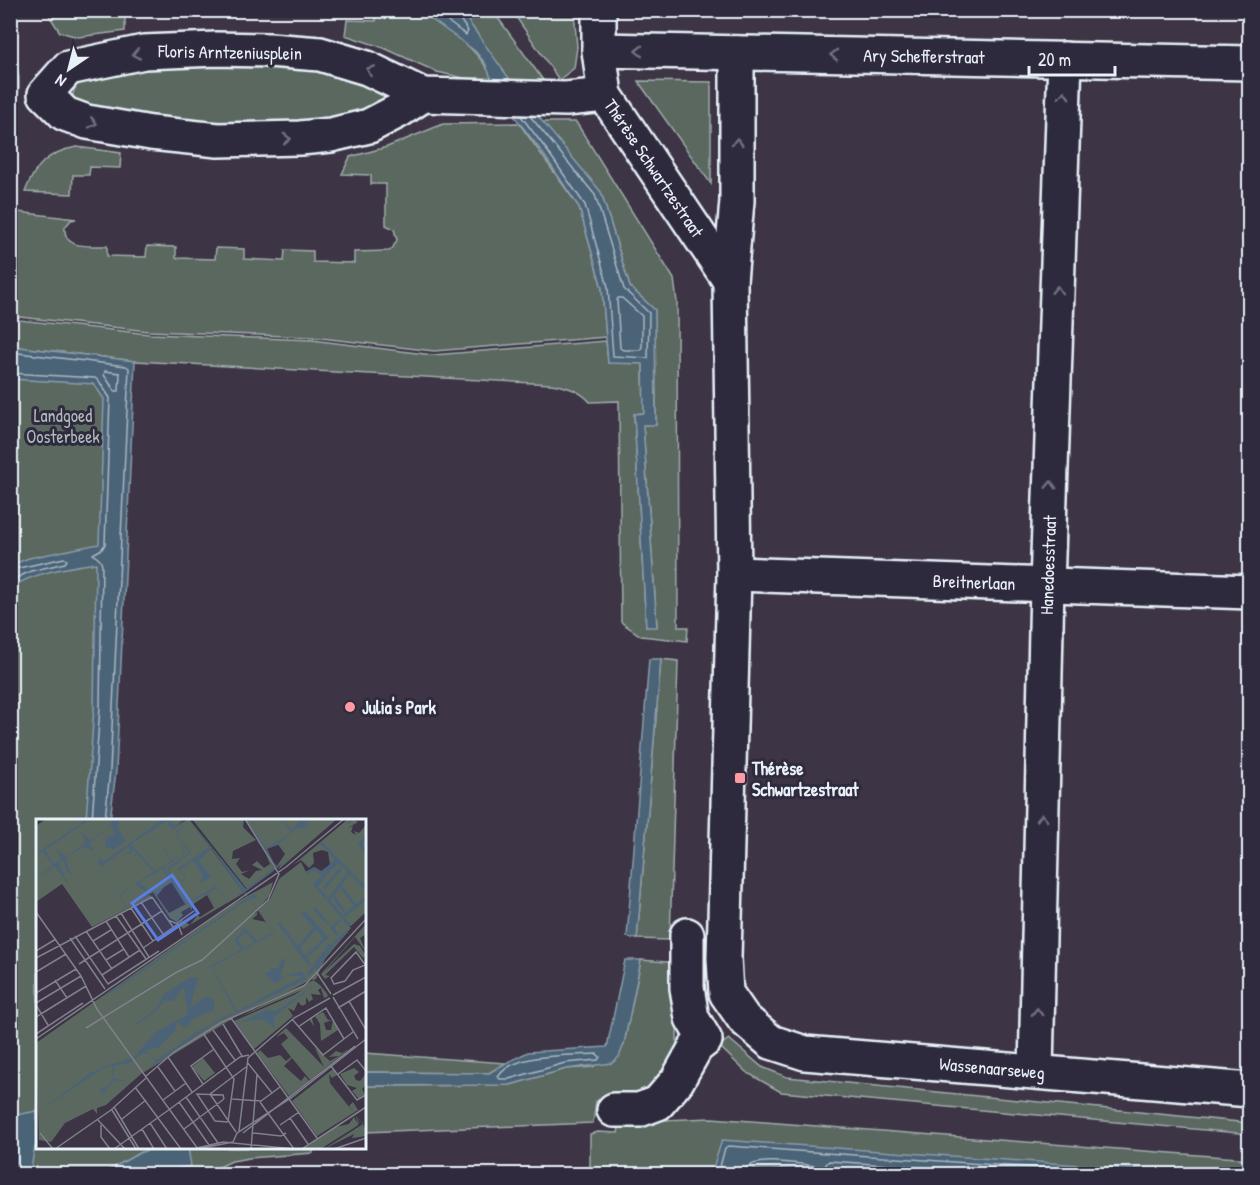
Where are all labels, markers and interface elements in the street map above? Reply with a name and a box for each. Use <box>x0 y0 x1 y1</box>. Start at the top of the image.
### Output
street label: Floris Arntzeniusplein <box>157 38 302 66</box>
north arrow <box>39 39 99 99</box>
scale bar <box>1029 39 1114 77</box>
street label: Ary Schefferstraat <box>863 42 986 70</box>
one-way arrow <box>635 45 644 57</box>
one-way arrow <box>132 47 142 60</box>
text: 20 m <box>1038 47 1071 72</box>
one-way arrow <box>830 48 839 61</box>
one-way arrow <box>365 65 376 77</box>
text: N <box>50 70 70 93</box>
one-way arrow <box>1058 90 1070 99</box>
street label: Thérèse Schwartzestraat <box>598 94 710 243</box>
one-way arrow <box>88 116 98 129</box>
one-way arrow <box>283 132 292 145</box>
one-way arrow <box>731 138 743 147</box>
one-way arrow <box>1051 285 1064 294</box>
park label: Landgoed Oosterbeek <box>26 403 100 449</box>
one-way arrow <box>1044 480 1057 489</box>
street label: Hanedoesstraat <box>1034 514 1062 615</box>
street label: Breitnerlaan <box>932 568 1016 596</box>
place label: Julia's Park <box>362 695 436 720</box>
marker: Julia's Park <box>343 700 357 714</box>
place label: Thérèse Schwartzestraat <box>751 756 859 802</box>
marker: Thérèse Schwartzestraat <box>733 771 747 785</box>
one-way arrow <box>1036 813 1048 822</box>
inset map <box>36 819 366 1149</box>
one-way arrow <box>1031 1008 1044 1017</box>
street label: Wassenaarseweg <box>938 1051 1046 1085</box>

